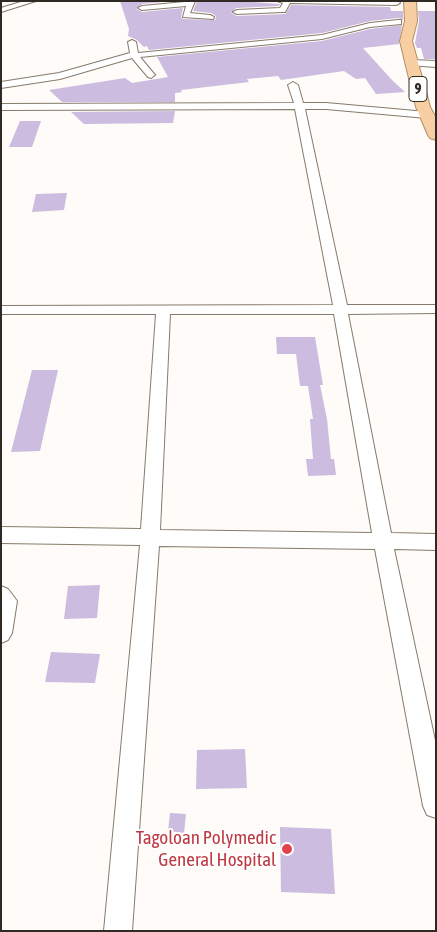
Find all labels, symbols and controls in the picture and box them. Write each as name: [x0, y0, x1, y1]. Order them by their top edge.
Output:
road number: 9: [409, 76, 427, 102]
place label: Tagoloan Polymedic General Hospital: [136, 827, 276, 871]
marker: Tagoloan Polymedic General Hospital: [280, 842, 294, 856]

